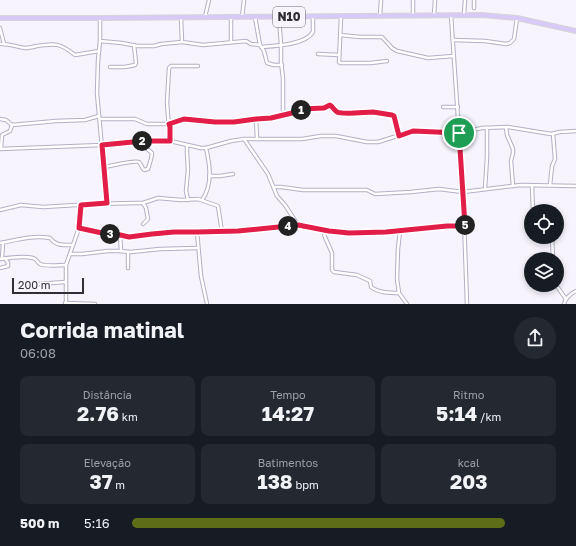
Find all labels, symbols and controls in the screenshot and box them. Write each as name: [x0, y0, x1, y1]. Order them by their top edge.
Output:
road number: N10: [273, 7, 305, 27]
pin: 1: [291, 100, 311, 120]
text: 1: [298, 103, 304, 116]
pin: [442, 116, 476, 150]
icon: arrive: [448, 122, 470, 144]
pin: 2: [132, 131, 152, 151]
text: 2: [139, 134, 145, 147]
map controls: [524, 204, 564, 292]
button: locate: [524, 204, 564, 244]
pin: 5: [455, 215, 475, 235]
pin: 4: [278, 216, 298, 236]
text: 5: [462, 218, 468, 231]
text: 4: [285, 219, 291, 232]
pin: 3: [100, 224, 120, 244]
text: 3: [107, 227, 113, 240]
button: layers: [524, 252, 564, 292]
scale bar: [12, 276, 84, 295]
text: 200 m: [18, 278, 51, 291]
text: Corrida matinal: [20, 316, 184, 343]
button: share: [514, 317, 556, 359]
text: 06:08: [20, 345, 56, 361]
text: Distância: [83, 388, 132, 401]
text: Tempo: [270, 388, 306, 401]
text: Ritmo: [453, 388, 484, 401]
text: 2.76: [77, 401, 119, 425]
text: 14:27: [262, 401, 314, 425]
text: 5:14: [436, 401, 477, 425]
text: km: [119, 410, 138, 423]
text: /km: [477, 410, 501, 423]
text: Elevação: [84, 456, 131, 469]
text: Batimentos: [258, 456, 318, 469]
text: kcal: [458, 456, 480, 469]
text: 37: [90, 469, 113, 493]
text: 138: [257, 469, 293, 493]
text: 203: [450, 469, 487, 493]
text: m: [113, 478, 125, 491]
text: bpm: [293, 478, 319, 491]
text: 500 m: [20, 515, 59, 531]
text: 5:16: [84, 515, 110, 531]

